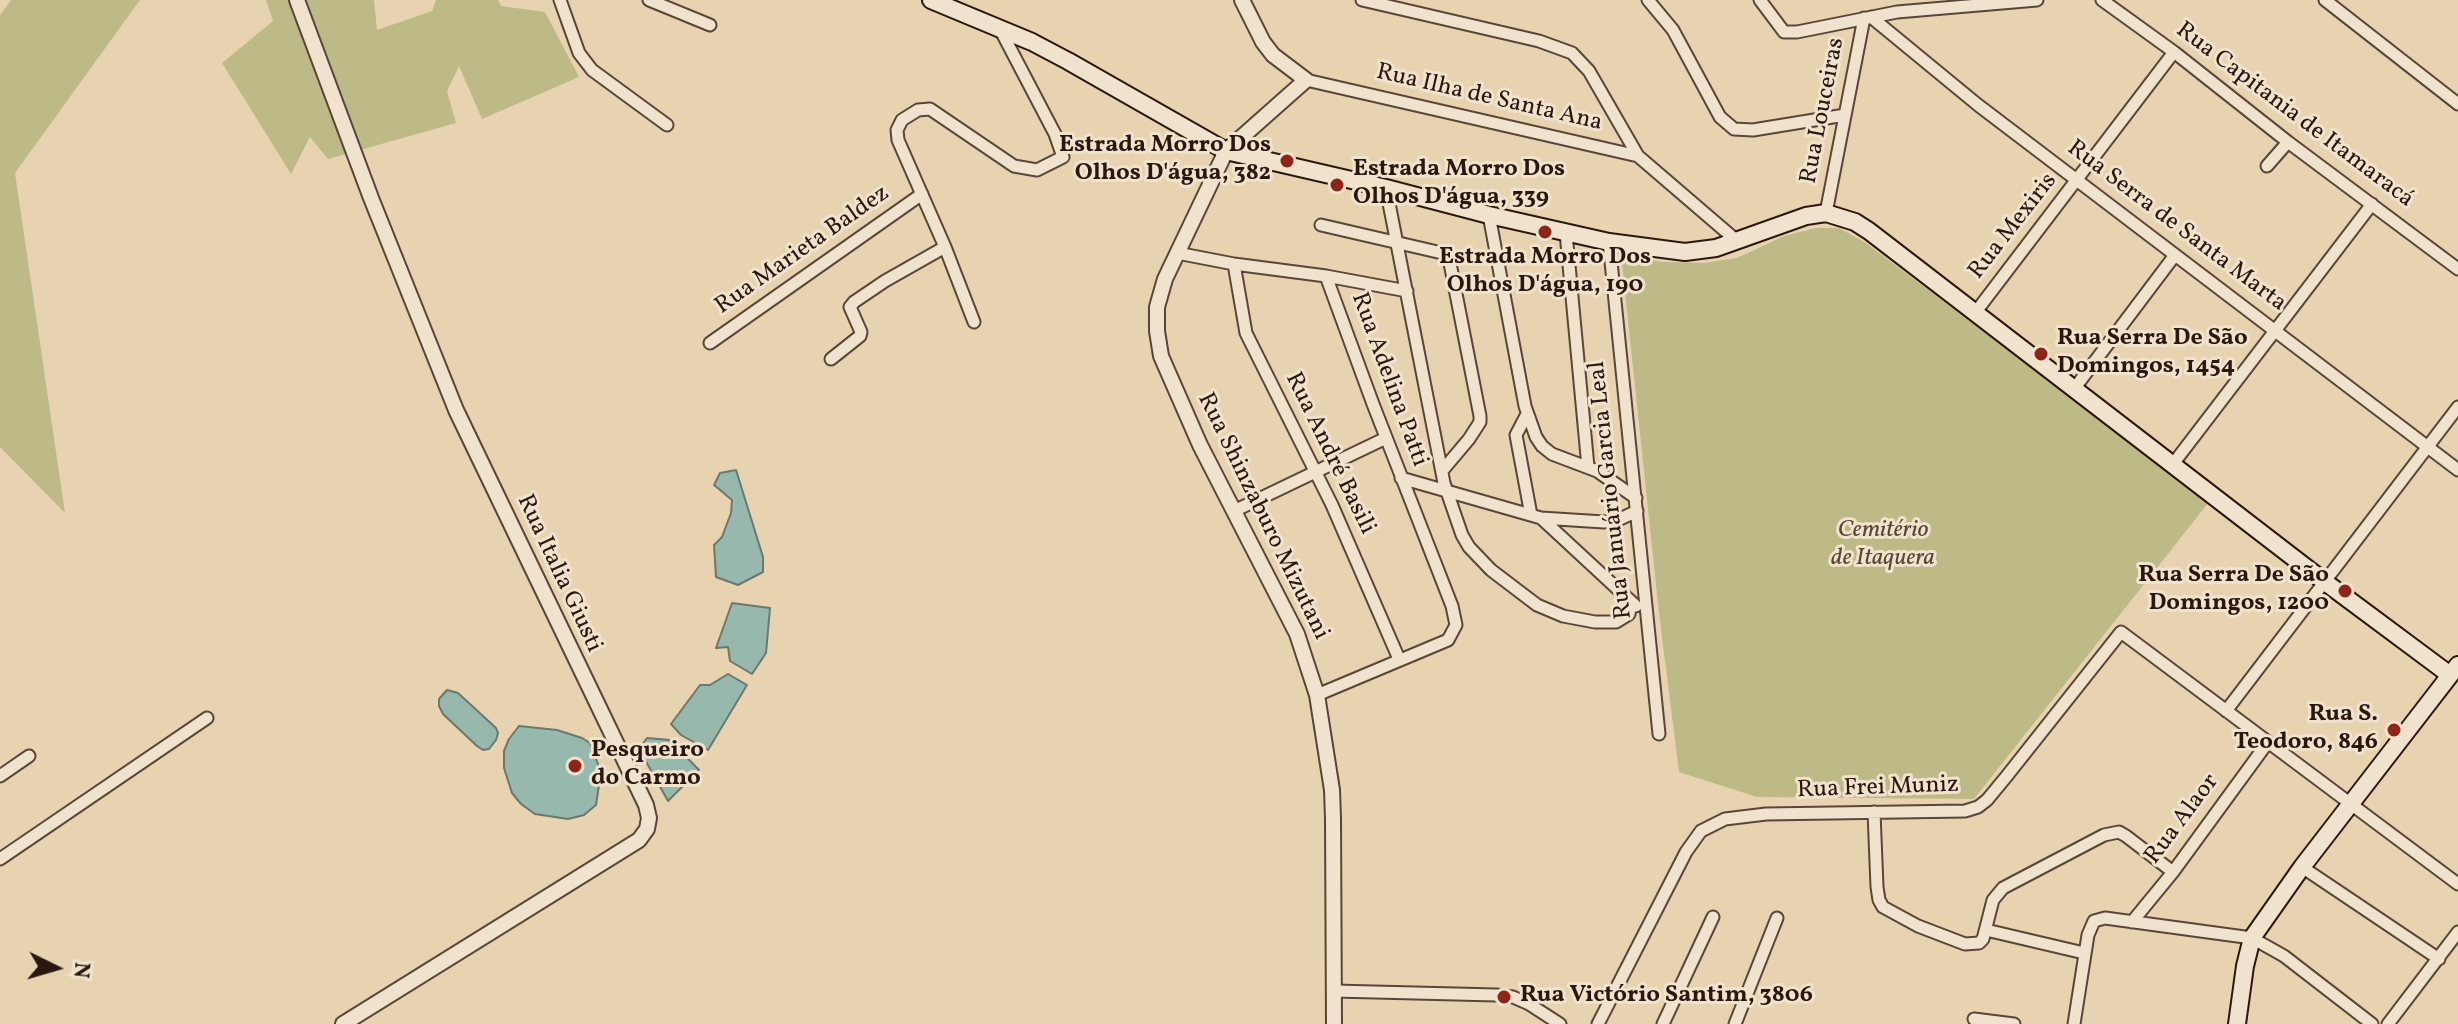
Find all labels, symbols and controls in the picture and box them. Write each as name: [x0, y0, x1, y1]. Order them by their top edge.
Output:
street label: Rua Capitania de Itamaracá: [2169, 17, 2419, 215]
street label: Rua Louceiras: [1796, 36, 1852, 186]
street label: Rua Ilha de Santa Ana: [1373, 59, 1605, 139]
place label: Estrada Morro Dos Olhos D'água, 382: [1059, 133, 1271, 189]
street label: Rua Serra de Santa Marta: [2061, 135, 2291, 319]
marker: Estrada Morro Dos Olhos D'água, 382: [1278, 152, 1296, 170]
place label: Estrada Morro Dos Olhos D'água, 339: [1353, 157, 1565, 213]
street label: Rua Mexiris: [1963, 168, 2065, 286]
marker: Estrada Morro Dos Olhos D'água, 339: [1328, 176, 1346, 194]
street label: Rua Marieta Baldez: [710, 180, 896, 322]
marker: Estrada Morro Dos Olhos D'água, 190: [1536, 223, 1554, 241]
place label: Estrada Morro Dos Olhos D'água, 190: [1439, 245, 1651, 301]
street label: Rua Adelina Patti: [1343, 289, 1433, 471]
place label: Rua Serra De São Domingos, 1454: [2057, 326, 2248, 382]
marker: Rua Serra De São Domingos, 1454: [2032, 345, 2050, 363]
street label: Rua Januário Garcia Leal: [1584, 359, 1640, 621]
street label: Rua André Basili: [1277, 368, 1381, 540]
street label: Rua Shinzaburo Mizutani: [1190, 389, 1334, 645]
street label: Rua Italia Giusti: [509, 490, 607, 658]
park label: Cemitério de Itaquera: [1831, 518, 1935, 574]
place label: Rua Serra De São Domingos, 1200: [2138, 563, 2329, 619]
marker: Rua Serra De São Domingos, 1200: [2336, 582, 2354, 600]
place label: Rua S. Teodoro, 846: [2233, 702, 2378, 758]
marker: Rua S. Teodoro, 846: [2385, 721, 2403, 739]
place label: Pesqueiro do Carmo: [591, 738, 704, 794]
marker: Pesqueiro do Carmo: [566, 757, 584, 775]
street label: Rua Alaor: [2140, 769, 2226, 871]
street label: Rua Frei Muniz: [1797, 772, 1959, 806]
north arrow: [16, 928, 96, 1008]
text: N: [64, 961, 97, 979]
place label: Rua Victório Santim, 3806: [1520, 983, 1813, 1011]
marker: Rua Victório Santim, 3806: [1495, 988, 1513, 1006]

